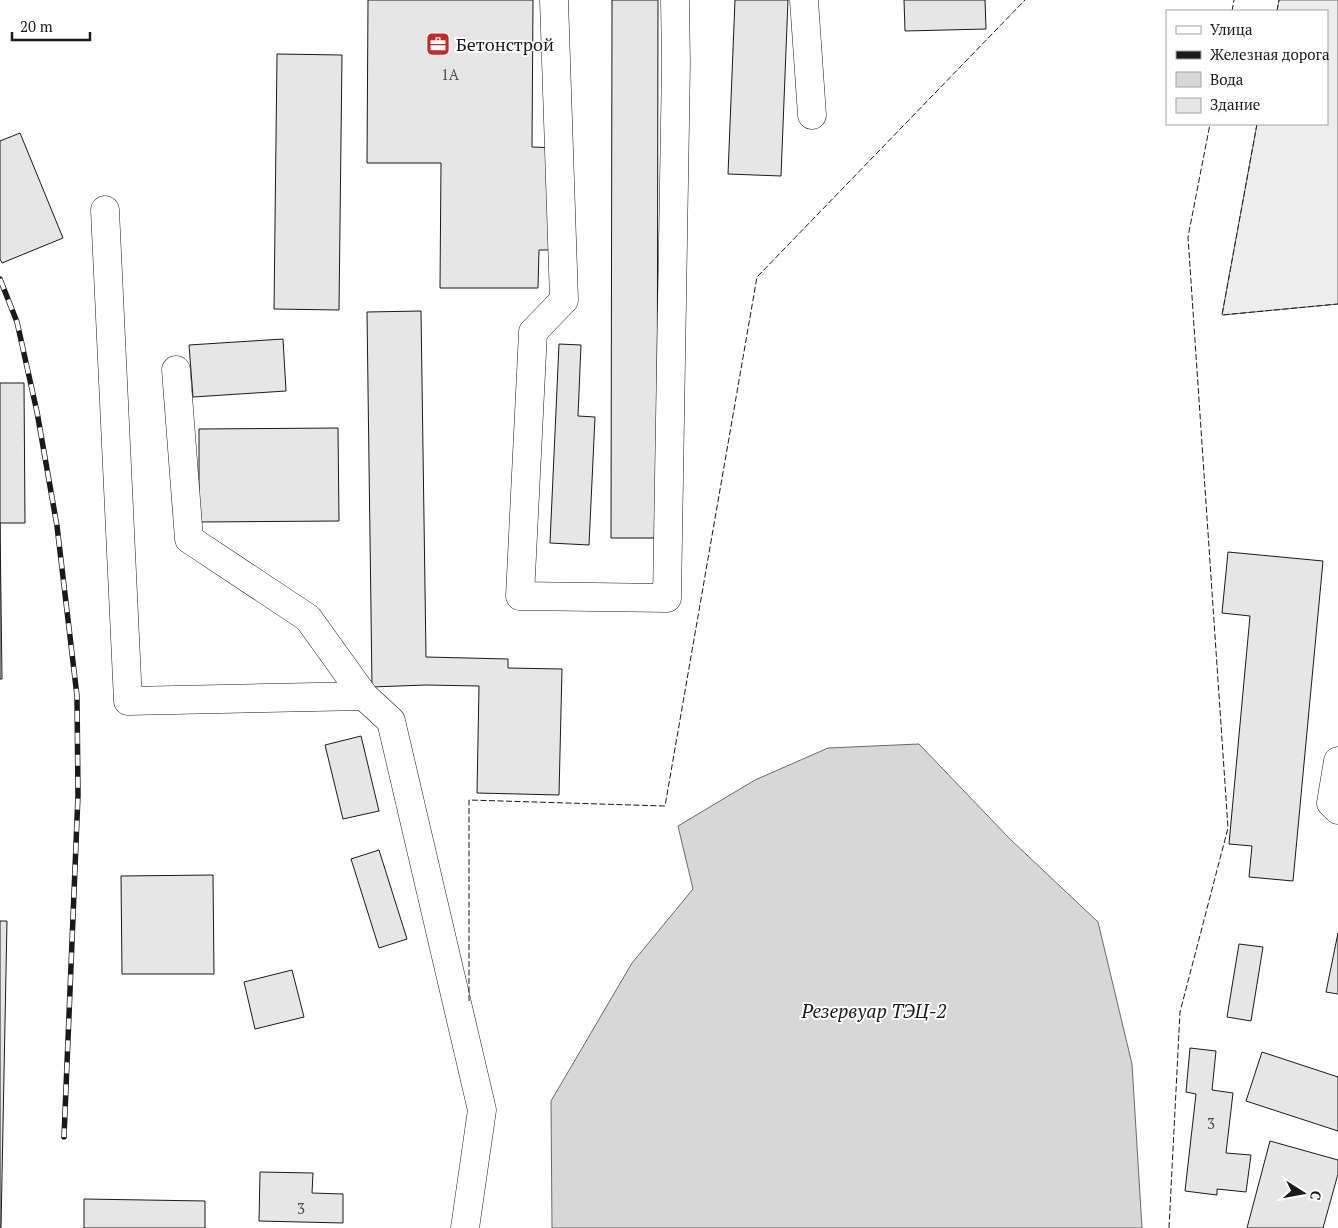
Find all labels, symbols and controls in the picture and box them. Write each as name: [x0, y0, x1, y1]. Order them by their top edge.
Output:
scale bar: [12, 10, 90, 42]
legend: [1166, 10, 1328, 125]
text: 20 m: [20, 16, 53, 36]
text: Улица: [1210, 19, 1253, 39]
office icon: Бетонстрой: [425, 31, 451, 57]
place label: Бетонстрой: [456, 32, 554, 56]
text: Железная дорога: [1210, 44, 1330, 64]
house number: 1А: [441, 64, 460, 84]
text: Вода: [1210, 69, 1244, 89]
text: Здание: [1210, 94, 1260, 114]
water label: Резервуар ТЭЦ-2: [800, 998, 947, 1023]
house number: 3: [1207, 1113, 1215, 1133]
north arrow: [1278, 1168, 1328, 1218]
text: С: [1306, 1189, 1326, 1202]
house number: 3: [297, 1198, 305, 1218]

